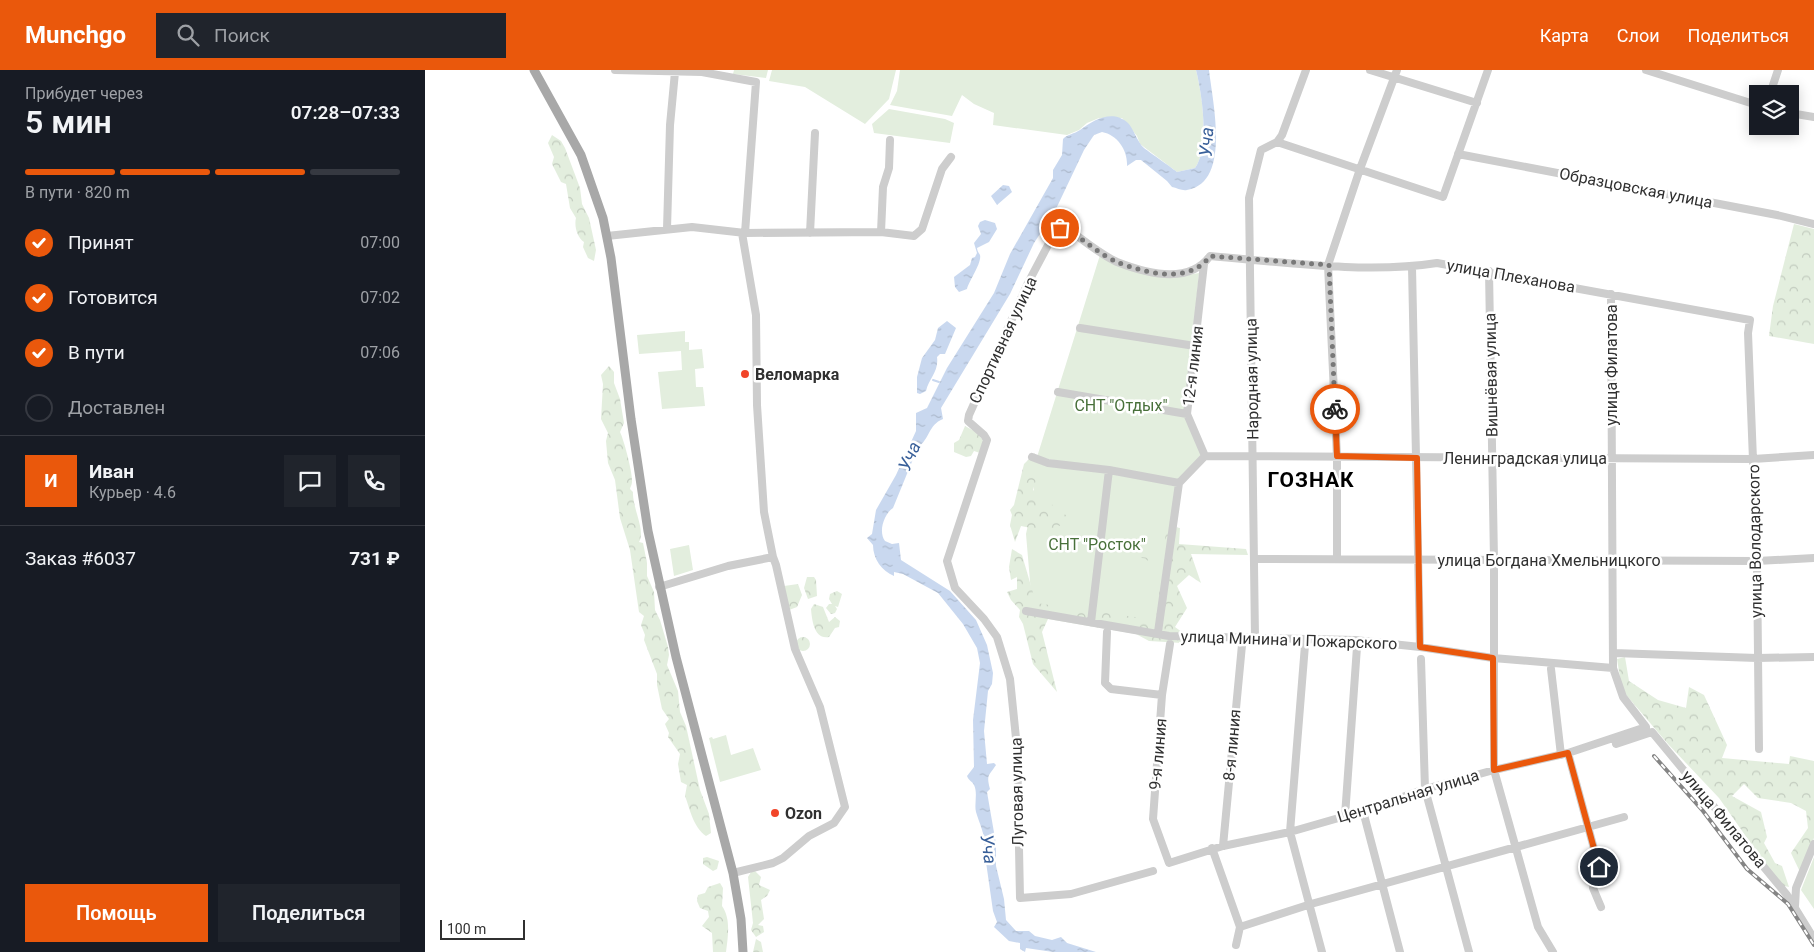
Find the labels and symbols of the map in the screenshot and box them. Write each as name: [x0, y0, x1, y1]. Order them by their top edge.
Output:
water label: Уча: [1194, 126, 1218, 158]
street label: Образцовская улица: [1558, 164, 1714, 212]
pin: [1039, 207, 1081, 249]
street label: улица Плеханова: [1445, 255, 1577, 297]
street label: Спортивная улица: [965, 274, 1041, 406]
street label: улица Филатова: [1602, 304, 1621, 426]
street label: Вишнёвая улица: [1480, 313, 1502, 437]
street label: Народная улица: [1241, 318, 1263, 440]
street label: 12-я линия: [1179, 325, 1207, 407]
place label: Веломарка: [755, 365, 840, 384]
marker: Веломарка: [739, 368, 751, 380]
courier: [1310, 384, 1360, 434]
park label: СНТ "Отдых": [1074, 396, 1168, 415]
water label: Уча: [893, 438, 925, 474]
street label: Ленинградская улица: [1443, 449, 1607, 468]
street label: улица Володарского: [1744, 464, 1766, 618]
district label: ГОЗНАК: [1267, 468, 1355, 492]
park label: СНТ "Росток": [1048, 535, 1146, 554]
street label: улица Богдана Хмельницкого: [1437, 551, 1661, 570]
street label: улица Минина и Пожарского: [1180, 627, 1398, 653]
street label: 8-я линия: [1219, 708, 1245, 782]
street label: 9-я линия: [1145, 717, 1171, 791]
street label: Луговая улица: [1007, 737, 1027, 847]
street label: Центральная улица: [1335, 765, 1481, 827]
street label: улица Филатова: [1678, 766, 1770, 872]
place label: Ozon: [785, 804, 822, 823]
marker: Ozon: [769, 807, 781, 819]
water label: Уча: [977, 833, 1001, 865]
pin: [1578, 846, 1620, 888]
scale bar: [440, 917, 525, 940]

